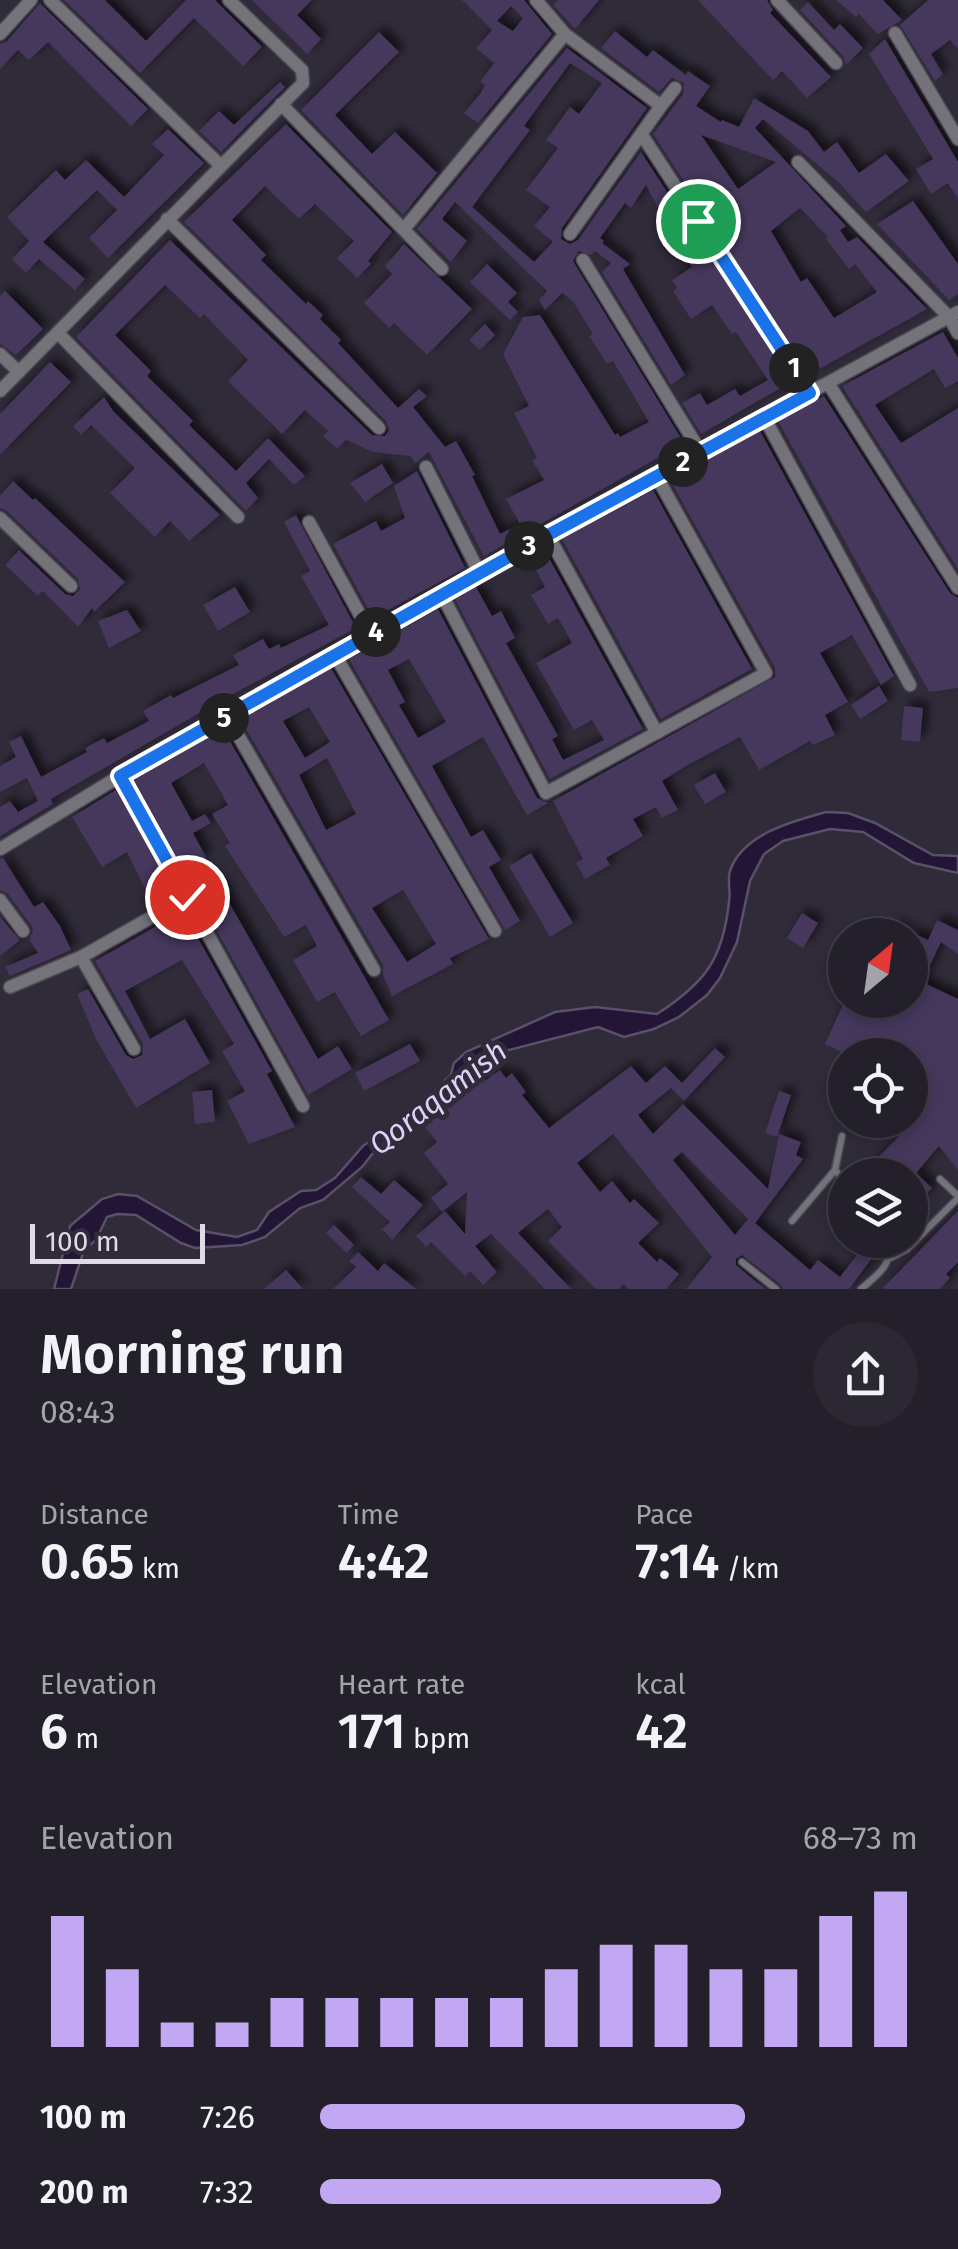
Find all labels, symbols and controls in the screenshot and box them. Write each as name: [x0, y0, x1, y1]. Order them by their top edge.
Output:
pin: [656, 179, 741, 264]
icon: arrive: [671, 194, 726, 249]
pin: 1: [769, 343, 819, 393]
text: 1: [788, 351, 801, 384]
pin: 2: [658, 437, 708, 487]
text: 2: [676, 445, 690, 478]
pin: 3: [504, 521, 554, 571]
text: 3: [522, 529, 536, 562]
pin: 4: [351, 607, 401, 657]
text: 4: [368, 615, 384, 648]
pin: 5: [199, 693, 249, 743]
text: 5: [216, 701, 232, 734]
pin: [145, 855, 230, 940]
icon: check: [160, 870, 215, 925]
north arrow: [828, 918, 928, 1018]
map controls: [828, 918, 928, 1258]
water label: Qoraqamish: [362, 1033, 514, 1163]
button: locate: [828, 1038, 928, 1138]
button: layers: [828, 1158, 928, 1258]
scale bar: [30, 1219, 205, 1264]
text: 100 m: [45, 1225, 120, 1258]
text: Morning run: [40, 1322, 345, 1388]
button: share: [813, 1322, 918, 1427]
text: 08:43: [40, 1393, 115, 1431]
text: Distance: [40, 1498, 149, 1531]
text: Time: [338, 1498, 399, 1531]
text: Pace: [635, 1498, 693, 1531]
text: 0.65: [40, 1531, 134, 1591]
text: 4:42: [338, 1531, 430, 1591]
text: 7:14: [635, 1531, 719, 1591]
text: km: [134, 1552, 180, 1585]
text: /km: [719, 1552, 780, 1585]
text: Elevation: [40, 1668, 157, 1701]
text: Heart rate: [338, 1668, 465, 1701]
text: kcal: [635, 1668, 686, 1701]
text: 6: [40, 1701, 68, 1761]
text: 171: [338, 1701, 406, 1761]
text: 42: [635, 1701, 688, 1761]
text: m: [68, 1722, 99, 1755]
text: bpm: [406, 1722, 470, 1755]
text: Elevation: [40, 1819, 174, 1857]
text: 68–73 m: [803, 1819, 918, 1857]
text: 100 m: [40, 2098, 127, 2136]
text: 7:26: [200, 2098, 255, 2136]
text: 200 m: [40, 2173, 129, 2211]
text: 7:32: [200, 2173, 254, 2211]

